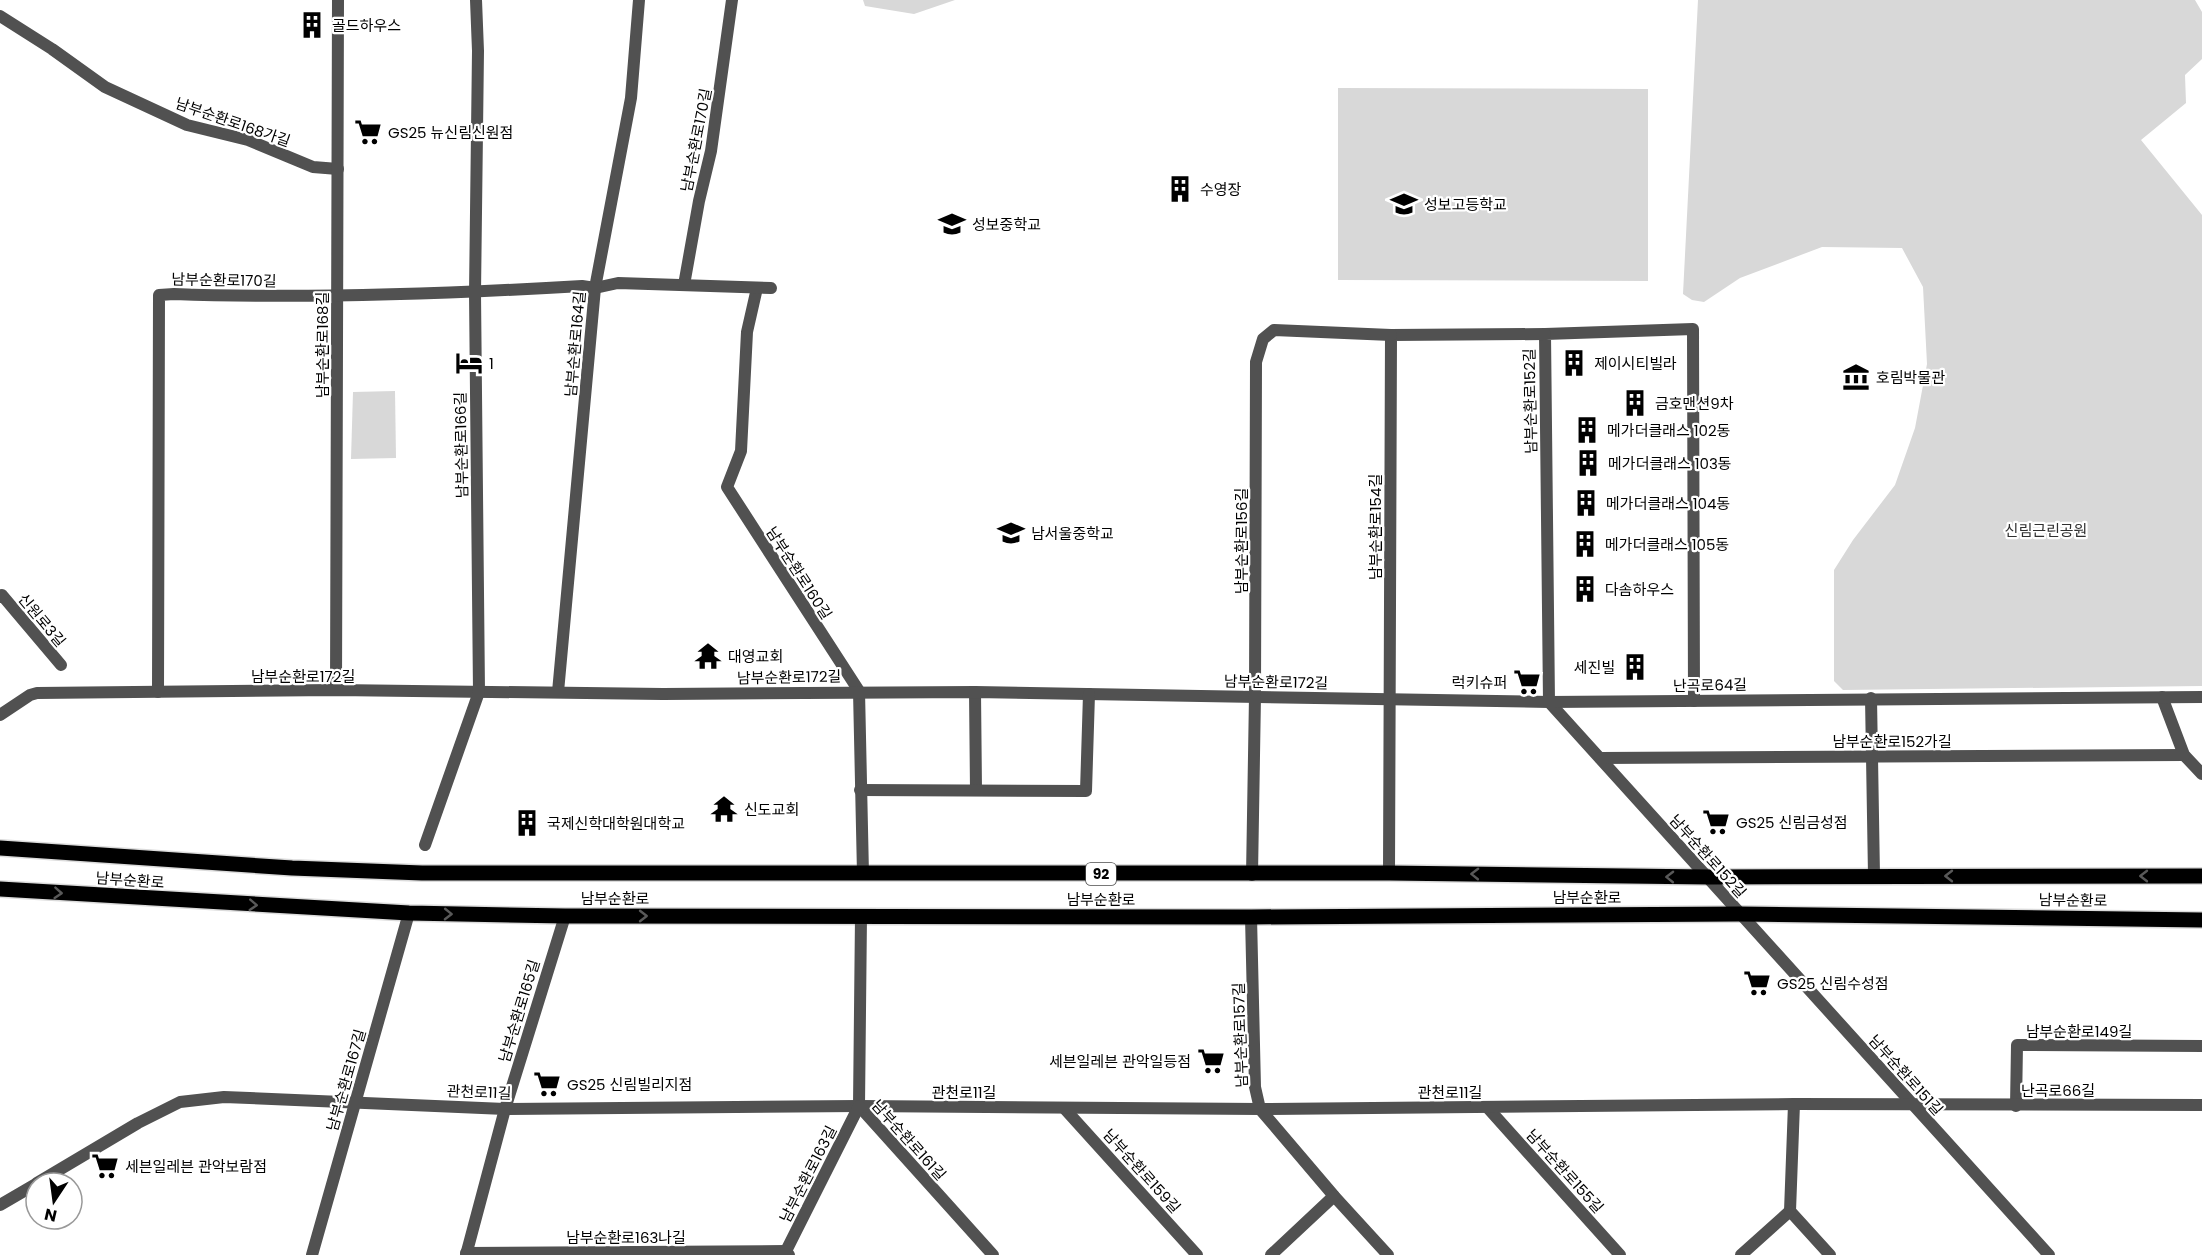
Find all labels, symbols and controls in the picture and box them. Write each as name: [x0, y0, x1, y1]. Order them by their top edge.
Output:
building icon: 골드하우스: [297, 10, 327, 40]
place label: 골드하우스: [332, 15, 401, 36]
street label: 남부순환로170길: [676, 86, 716, 194]
street label: 남부순환로168가길: [173, 92, 293, 152]
supermarket icon: GS25 뉴신림신원점: [353, 117, 383, 147]
place label: GS25 뉴신림신원점: [388, 122, 513, 143]
building icon: 수영장: [1165, 174, 1195, 204]
place label: 수영장: [1200, 179, 1242, 200]
school or university icon: 성보고등학교: [1389, 189, 1419, 219]
place label: 성보고등학교: [1424, 194, 1507, 215]
school or university icon: 성보중학교: [937, 209, 967, 239]
place label: 성보중학교: [972, 214, 1041, 235]
street label: 남부순환로170길: [171, 269, 277, 291]
street label: 남부순환로164길: [560, 290, 590, 398]
street label: 남부순환로168길: [312, 292, 333, 398]
hotel icon: 1: [454, 348, 484, 378]
street label: 남부순환로152길: [1519, 348, 1541, 454]
building icon: 제이시티빌라: [1559, 348, 1589, 378]
place label: 1: [489, 353, 494, 374]
place label: 제이시티빌라: [1594, 353, 1677, 374]
museum icon: 호림박물관: [1841, 362, 1871, 392]
place label: 호림박물관: [1876, 367, 1945, 388]
building icon: 금호맨션9차: [1620, 388, 1650, 418]
street label: 남부순환로166길: [450, 391, 472, 499]
place label: 금호맨션9차: [1655, 393, 1734, 414]
building icon: 메가더클래스 102동: [1572, 415, 1602, 445]
place label: 메가더클래스 102동: [1607, 420, 1730, 441]
building icon: 메가더클래스 103동: [1573, 448, 1603, 478]
place label: 메가더클래스 103동: [1608, 453, 1732, 474]
street label: 남부순환로154길: [1365, 474, 1386, 580]
street label: 남부순환로156길: [1231, 488, 1252, 594]
building icon: 메가더클래스 104동: [1571, 488, 1601, 518]
place label: 메가더클래스 104동: [1606, 493, 1730, 514]
school or university icon: 남서울중학교: [996, 518, 1026, 548]
park label: 신림근린공원: [2005, 520, 2087, 541]
street label: 남부순환로160길: [761, 523, 837, 623]
place label: 남서울중학교: [1031, 523, 1114, 544]
building icon: 메가더클래스 105동: [1570, 529, 1600, 559]
place label: 메가더클래스 105동: [1605, 534, 1729, 555]
building icon: 다솜하우스: [1570, 574, 1600, 604]
place label: 다솜하우스: [1605, 579, 1674, 600]
street label: 신원로3길: [13, 589, 71, 651]
temple icon: 대영교회: [693, 641, 723, 671]
place label: 대영교회: [728, 646, 783, 667]
building icon: 세진빌: [1620, 652, 1650, 682]
place label: 세진빌: [1574, 657, 1615, 678]
street label: 남부순환로172길: [251, 666, 355, 687]
street label: 남부순환로172길: [737, 666, 841, 688]
supermarket icon: 럭키슈퍼: [1512, 667, 1542, 697]
street label: 남부순환로172길: [1224, 671, 1328, 693]
place label: 럭키슈퍼: [1452, 672, 1507, 693]
street label: 난곡로64길: [1673, 674, 1747, 696]
street label: 남부순환로152가길: [1832, 731, 1952, 752]
temple icon: 신도교회: [709, 794, 739, 824]
place label: 신도교회: [744, 799, 799, 820]
supermarket icon: GS25 신림금성점: [1701, 807, 1731, 837]
building icon: 국제신학대학원대학교: [512, 808, 542, 838]
street label: 남부순환로152길: [1665, 810, 1751, 902]
place label: GS25 신림금성점: [1736, 812, 1848, 833]
place label: 국제신학대학원대학교: [547, 813, 685, 834]
road number: 92: [1086, 863, 1116, 885]
street label: 남부순환로: [95, 867, 165, 893]
one-way arrow: [1470, 868, 1479, 880]
one-way arrow: [1944, 870, 1953, 882]
one-way arrow: [2139, 870, 2148, 882]
one-way arrow: [1665, 871, 1674, 883]
one-way arrow: [54, 887, 63, 900]
street label: 남부순환로: [1552, 887, 1622, 908]
street label: 남부순환로: [580, 888, 650, 909]
street label: 남부순환로: [1066, 889, 1136, 910]
street label: 남부순환로: [2038, 889, 2108, 911]
one-way arrow: [249, 899, 258, 912]
one-way arrow: [443, 908, 452, 920]
one-way arrow: [638, 910, 647, 922]
street label: 남부순환로165길: [493, 957, 545, 1065]
supermarket icon: GS25 신림수성점: [1742, 968, 1772, 998]
place label: GS25 신림수성점: [1777, 973, 1889, 994]
street label: 남부순환로157길: [1228, 982, 1252, 1088]
street label: 남부순환로149길: [2026, 1021, 2132, 1042]
street label: 남부순환로167길: [321, 1026, 371, 1134]
street label: 남부순환로151길: [1864, 1030, 1948, 1120]
supermarket icon: 세븐일레븐 관악일등점: [1196, 1046, 1226, 1076]
place label: 세븐일레븐 관악일등점: [1049, 1051, 1191, 1072]
supermarket icon: GS25 신림빌리지점: [532, 1069, 562, 1099]
place label: GS25 신림빌리지점: [567, 1074, 692, 1095]
street label: 관천로11길: [446, 1080, 512, 1104]
street label: 난곡로66길: [2021, 1080, 2095, 1101]
street label: 관천로11길: [932, 1082, 996, 1103]
street label: 관천로11길: [1418, 1082, 1482, 1103]
street label: 남부순환로161길: [867, 1095, 951, 1185]
street label: 남부순환로163길: [775, 1122, 841, 1226]
street label: 남부순환로159길: [1099, 1124, 1185, 1218]
street label: 남부순환로155길: [1522, 1124, 1608, 1218]
supermarket icon: 세븐일레븐 관악보람점: [90, 1151, 120, 1181]
place label: 세븐일레븐 관악보람점: [125, 1156, 267, 1177]
north arrow: [24, 1171, 84, 1231]
text: N: [42, 1203, 59, 1228]
street label: 남부순환로163나길: [566, 1227, 686, 1248]

